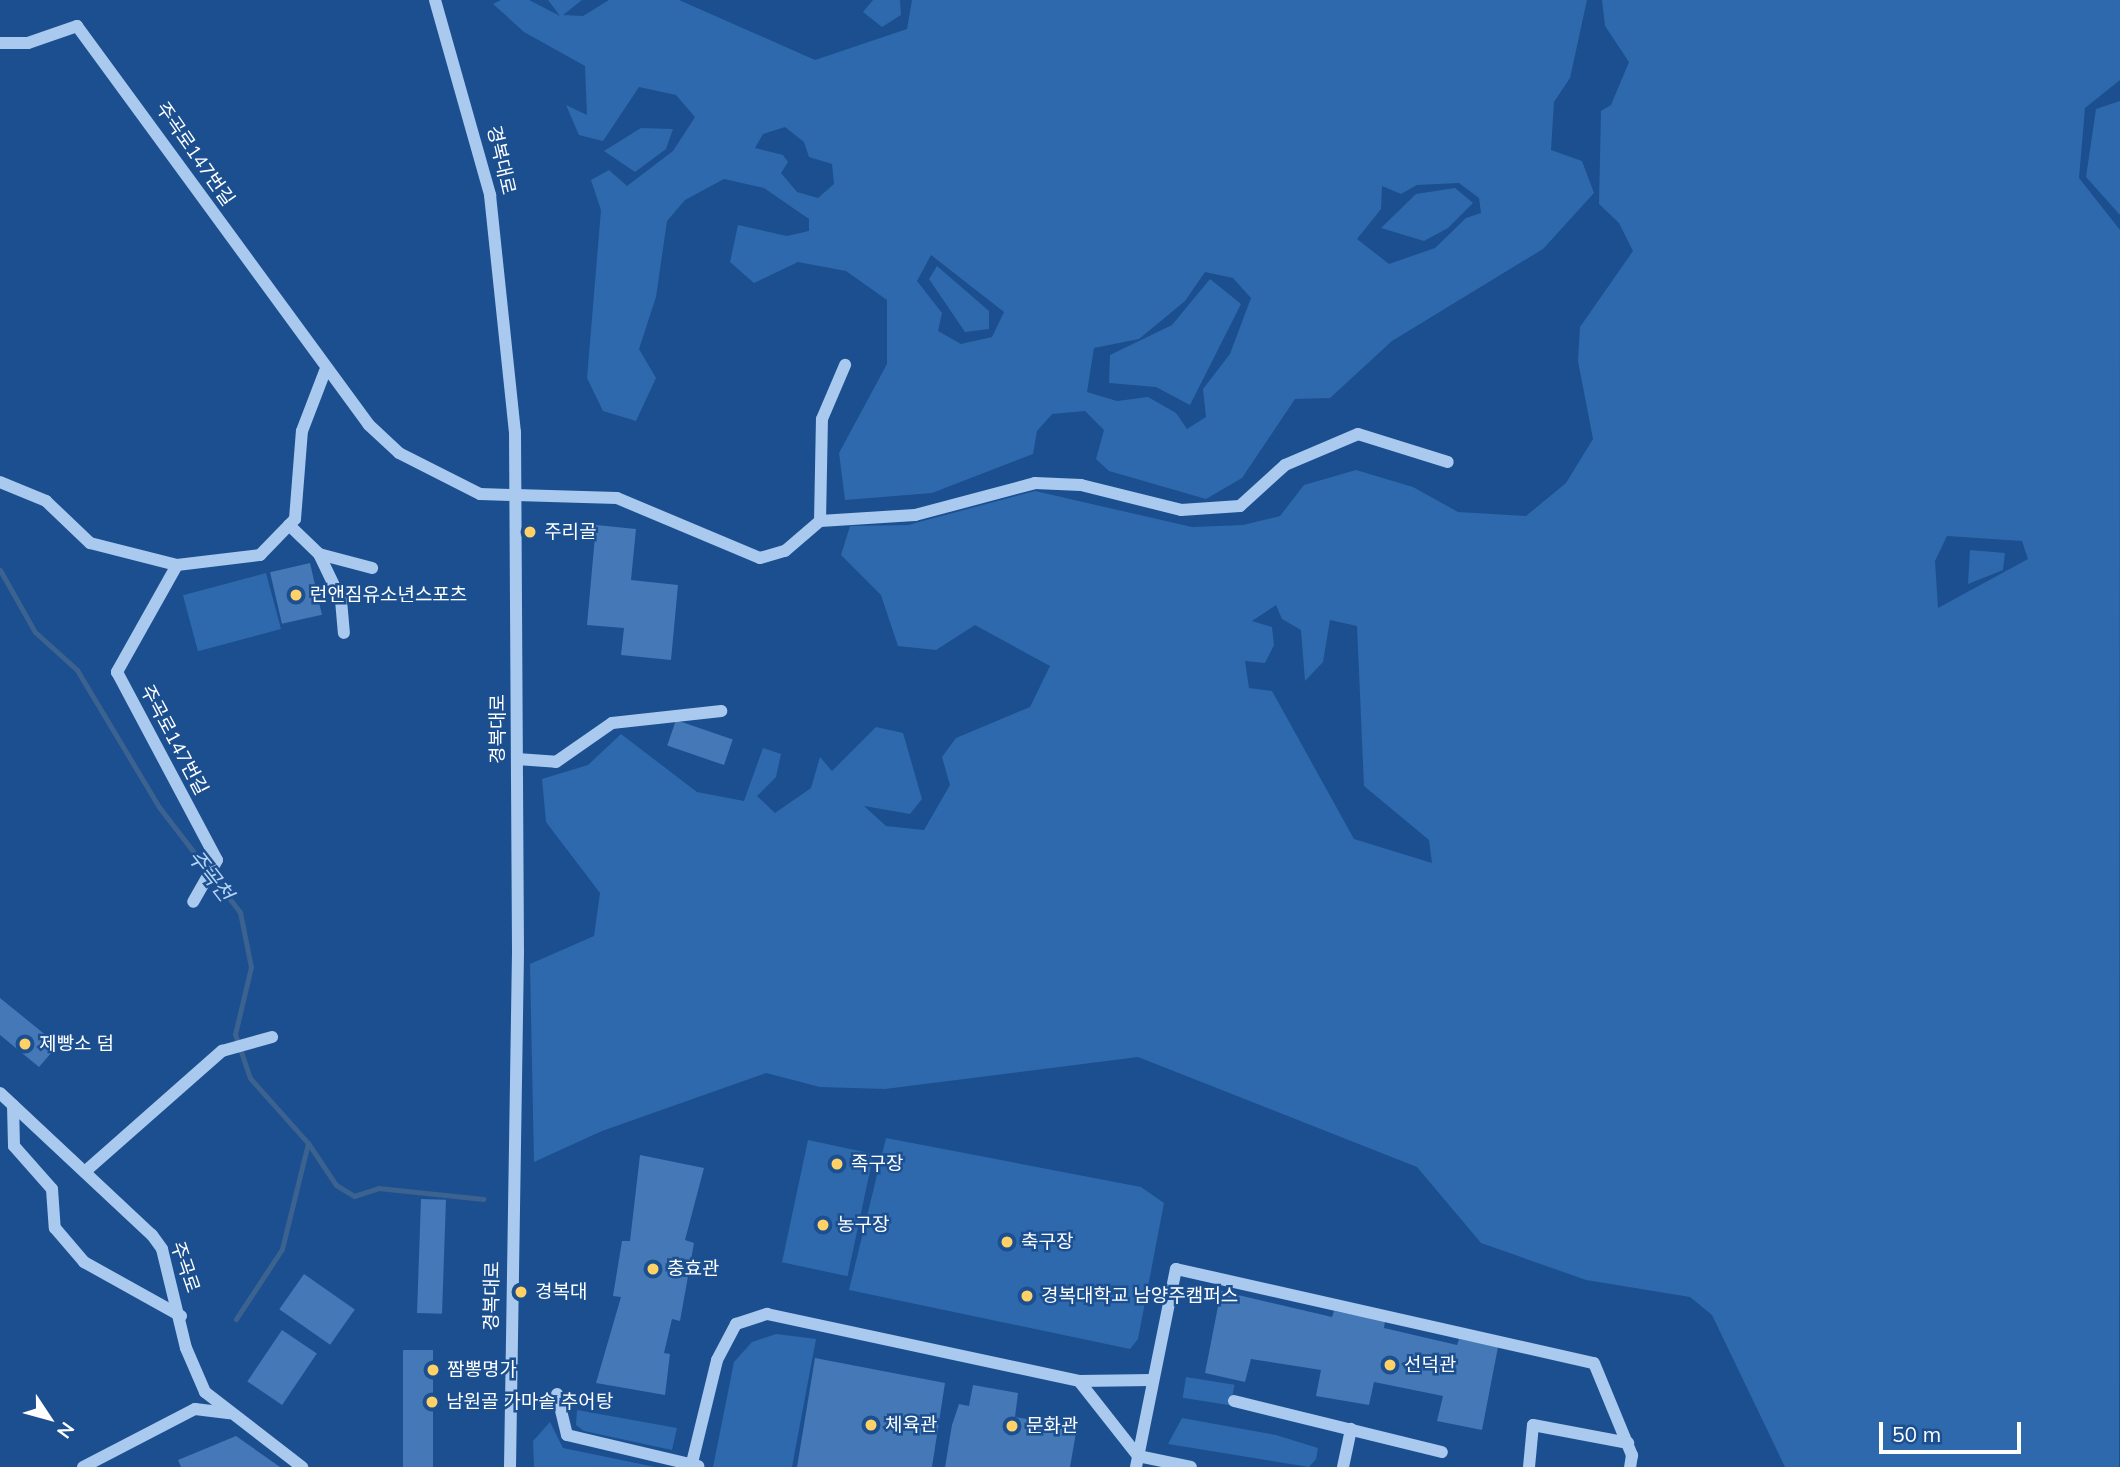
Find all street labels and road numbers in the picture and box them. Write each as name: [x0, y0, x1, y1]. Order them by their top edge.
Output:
street label: 주곡로147번길: [151, 98, 239, 210]
street label: 경복대로: [482, 123, 520, 197]
street label: 주곡로147번길: [135, 681, 213, 799]
street label: 경복대로: [487, 694, 509, 764]
street label: 주곡로: [166, 1238, 204, 1296]
street label: 경복대로: [480, 1261, 504, 1331]

